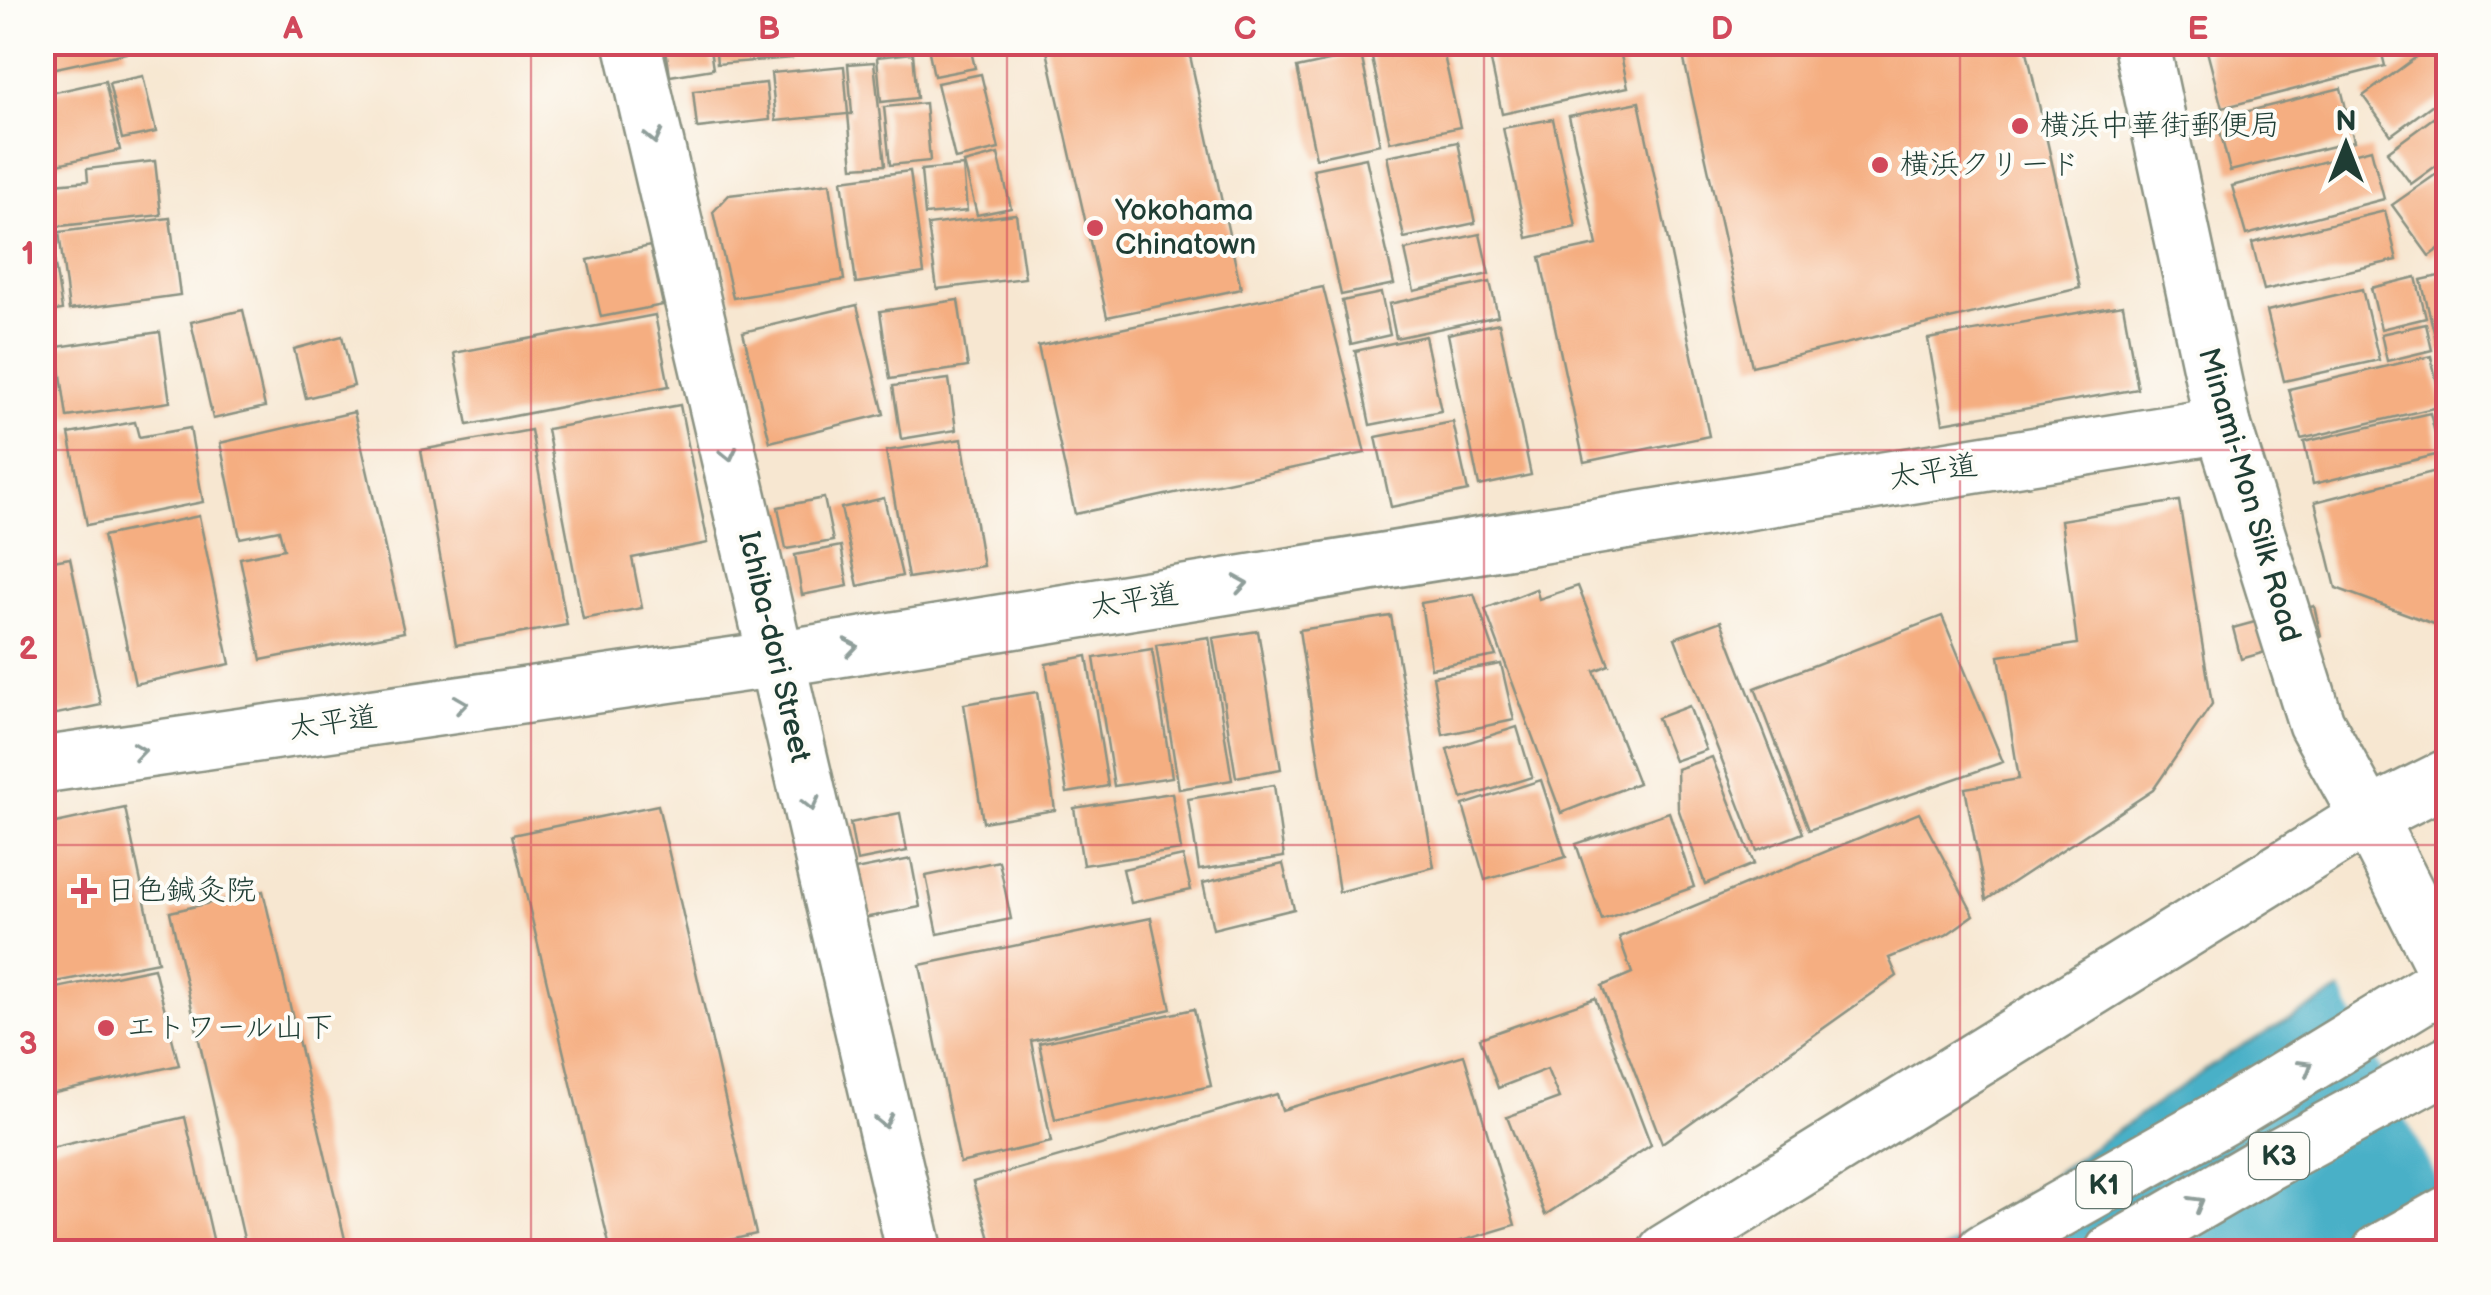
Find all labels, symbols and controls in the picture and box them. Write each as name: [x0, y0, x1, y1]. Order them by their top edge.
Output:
text: A: [282, 10, 303, 49]
text: B: [758, 10, 780, 49]
text: C: [1234, 10, 1256, 49]
text: D: [1711, 10, 1733, 49]
text: E: [2188, 10, 2208, 49]
north arrow: [2296, 95, 2396, 195]
text: N: [2335, 105, 2357, 138]
place label: 横浜中華街郵便局: [2040, 108, 2280, 144]
marker: 横浜中華街郵便局: [2009, 115, 2031, 137]
one-way arrow: [642, 128, 663, 145]
place label: 横浜クリード: [1900, 147, 2080, 183]
marker: 横浜クリード: [1869, 154, 1891, 176]
place label: Yokohama Chinatown: [1114, 193, 1256, 263]
marker: Yokohama Chinatown: [1084, 217, 1106, 239]
text: 1: [21, 235, 35, 274]
street label: Minami-Mon Silk Road: [2190, 344, 2308, 646]
one-way arrow: [717, 445, 738, 462]
street label: 太平道: [1886, 447, 1980, 497]
street label: Ichiba-dori Street: [730, 528, 818, 766]
one-way arrow: [1233, 574, 1250, 595]
street label: 太平道: [1087, 576, 1181, 626]
text: 2: [18, 630, 38, 669]
one-way arrow: [843, 637, 860, 658]
one-way arrow: [452, 695, 469, 716]
street label: 太平道: [286, 699, 380, 747]
one-way arrow: [131, 742, 147, 763]
one-way arrow: [799, 795, 820, 812]
place label: 日色鍼灸院: [106, 873, 256, 909]
marker: 日色鍼灸院: [71, 878, 97, 904]
place label: エトワール山下: [126, 1010, 334, 1046]
marker: エトワール山下: [95, 1017, 117, 1039]
text: 3: [19, 1025, 37, 1064]
one-way arrow: [2295, 1060, 2313, 1079]
one-way arrow: [872, 1112, 893, 1129]
road number: K3: [2249, 1133, 2309, 1179]
road number: K1: [2076, 1162, 2132, 1208]
one-way arrow: [2186, 1196, 2204, 1216]

